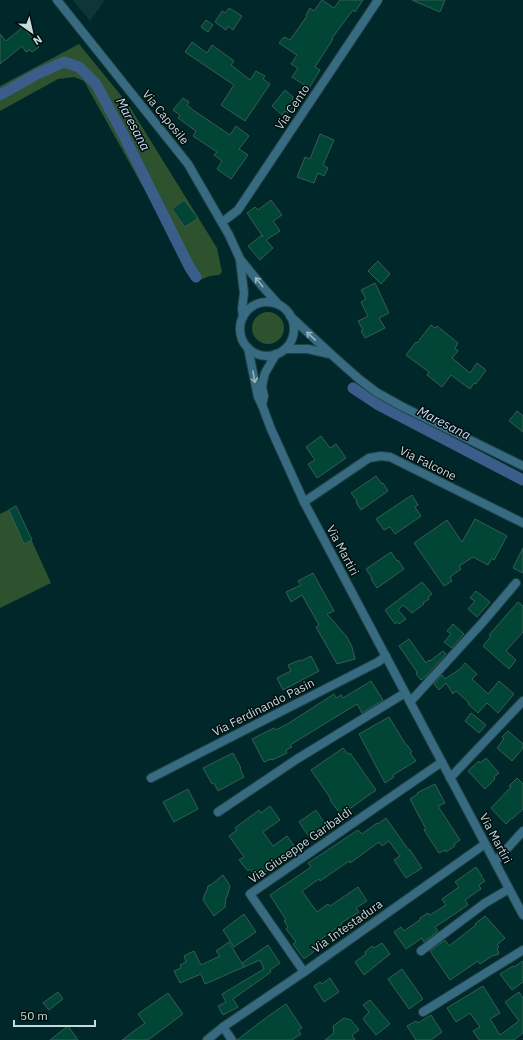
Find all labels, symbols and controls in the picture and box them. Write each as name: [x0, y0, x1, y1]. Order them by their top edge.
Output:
north arrow: [12, 12, 52, 52]
text: N: [30, 32, 45, 48]
street label: Via Cento: [271, 81, 313, 132]
street label: Via Caposile: [139, 87, 193, 148]
water label: Maresana: [112, 95, 154, 153]
one-way arrow: [254, 277, 263, 288]
one-way arrow: [306, 331, 316, 340]
one-way arrow: [250, 370, 258, 383]
water label: Maresana: [414, 402, 474, 444]
street label: Via Falcone: [397, 443, 459, 483]
street label: Via Martiri: [324, 522, 362, 578]
street label: Via Ferdinando Pasin: [209, 675, 317, 739]
street label: Via Giuseppe Garibaldi: [246, 804, 354, 886]
street label: Via Martiri: [477, 810, 515, 866]
street label: Via Intestadura: [309, 896, 386, 956]
scale bar: [14, 1002, 95, 1028]
text: 50 m: [20, 1008, 48, 1023]

